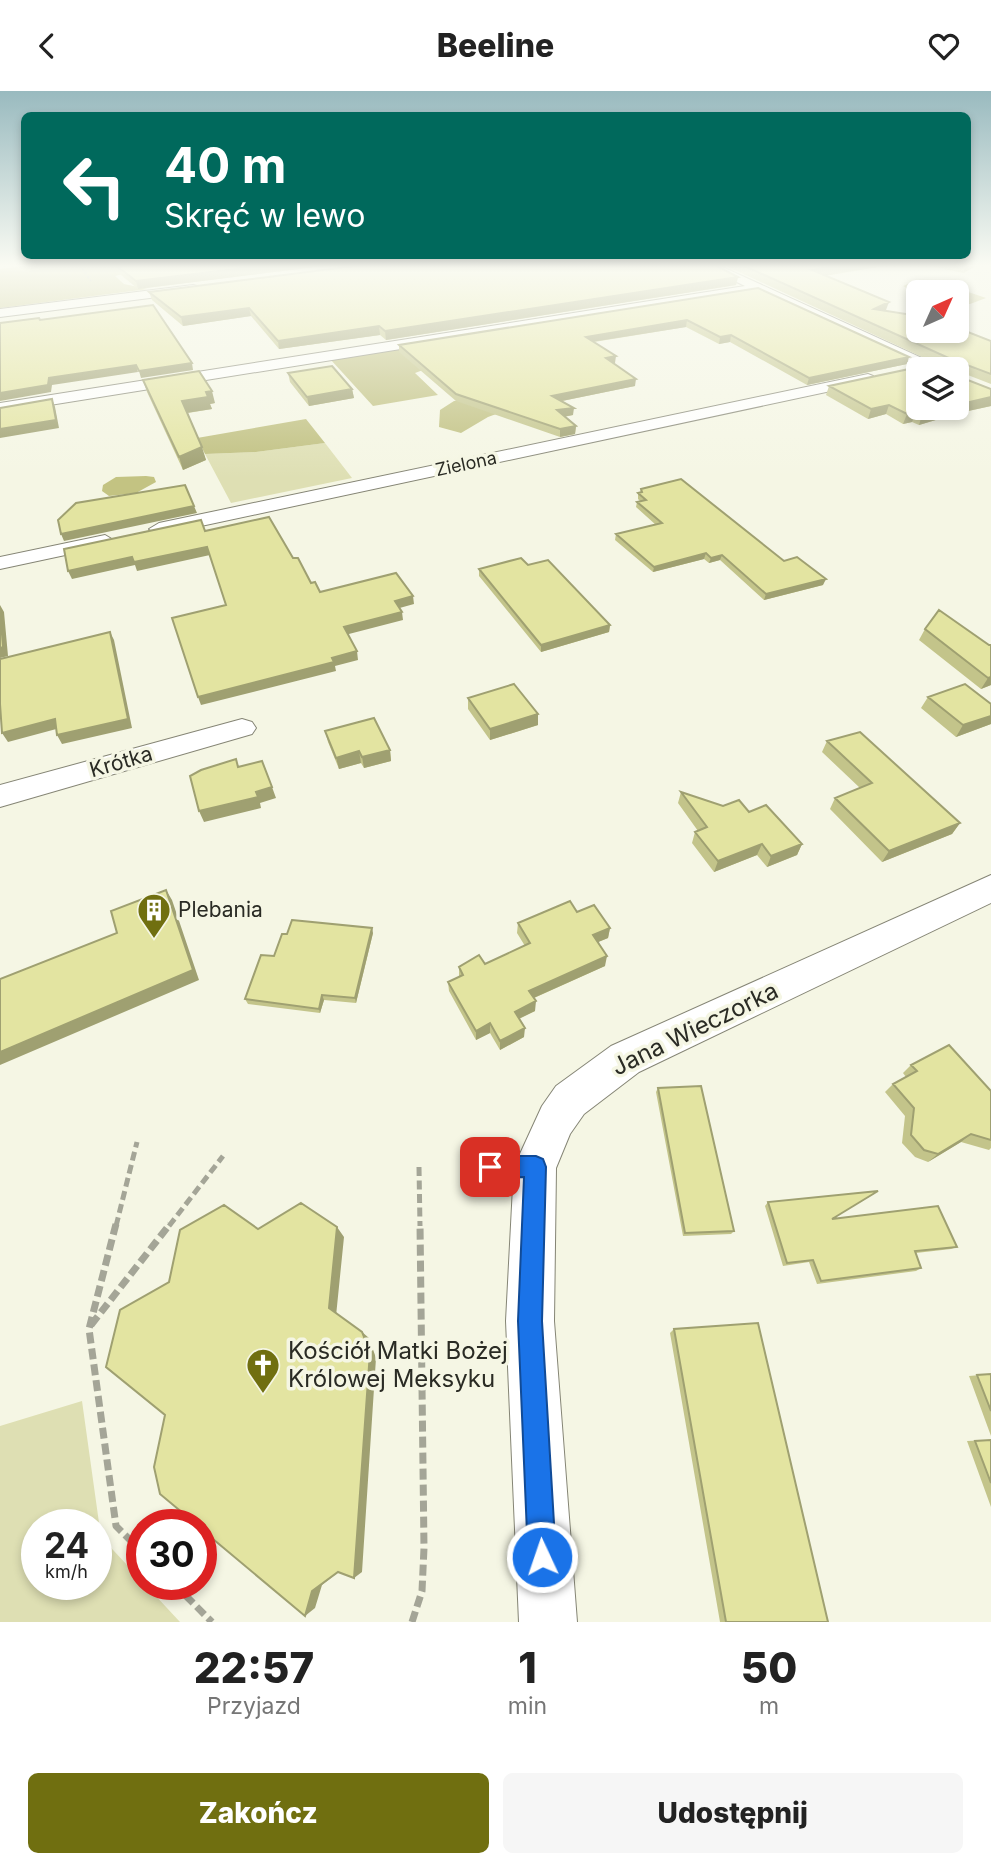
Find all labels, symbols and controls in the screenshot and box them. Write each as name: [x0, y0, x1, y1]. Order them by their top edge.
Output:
text: Beeline: [437, 26, 554, 65]
icon: back: [28, 27, 66, 65]
icon: heart: [925, 27, 963, 65]
text: 40 m: [164, 136, 287, 195]
icon: left: [49, 140, 140, 231]
text: Skręć w lewo: [164, 196, 365, 235]
north arrow: [906, 280, 970, 343]
map controls: [906, 280, 969, 420]
button: layers: [906, 357, 969, 420]
street label: Zielona: [433, 447, 498, 480]
street label: Krótka: [86, 741, 155, 782]
building icon: Plebania: [135, 891, 173, 940]
place label: Plebania: [178, 897, 263, 922]
street label: Jana Wieczorka: [607, 976, 783, 1081]
pin: [460, 1137, 520, 1197]
icon: arrive: [471, 1148, 509, 1186]
place label: Kościół Matki Bożej Królowej Meksyku: [288, 1336, 508, 1393]
church icon: Kościół Matki Bożej Królowej Meksyku: [244, 1346, 282, 1395]
speed limit sign: 30: [126, 1509, 217, 1600]
position arrow: [505, 1520, 579, 1594]
text: 24: [44, 1524, 89, 1566]
text: km/h: [45, 1561, 88, 1582]
text: 22:57: [194, 1642, 314, 1693]
text: 1: [518, 1642, 537, 1693]
text: 50: [741, 1642, 797, 1693]
text: Przyjazd: [207, 1692, 301, 1720]
text: min: [508, 1692, 547, 1720]
text: m: [759, 1692, 779, 1720]
button: Zakończ: [28, 1773, 489, 1853]
button: Udostępnij: [503, 1773, 963, 1853]

